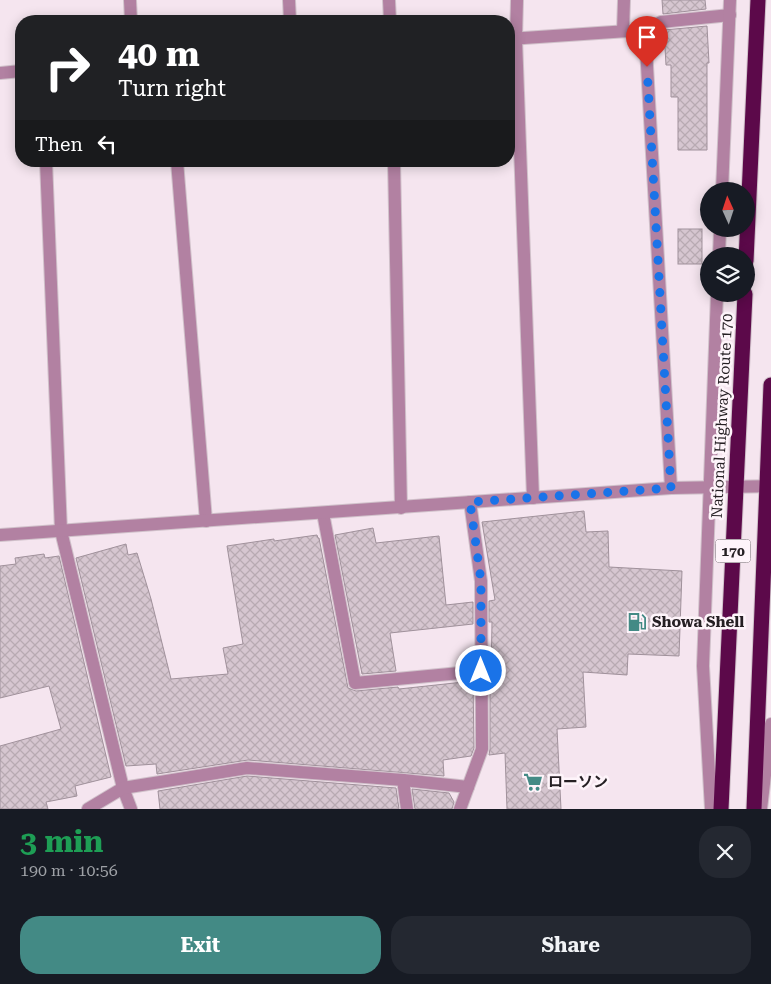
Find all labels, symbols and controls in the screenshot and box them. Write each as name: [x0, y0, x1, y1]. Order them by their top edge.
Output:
pin: [626, 16, 668, 67]
icon: arrive: [633, 23, 661, 51]
text: 40 m: [118, 34, 200, 75]
icon: right: [35, 35, 100, 100]
text: Turn right: [118, 76, 226, 101]
icon: left: [93, 130, 121, 158]
text: Then: [35, 133, 83, 156]
north arrow: [700, 182, 755, 238]
map controls: [700, 182, 755, 302]
button: layers: [700, 247, 755, 302]
street label: National Highway Route 170: [708, 313, 736, 519]
road number: 170: [716, 540, 750, 562]
fuel station icon: Showa Shell: [626, 611, 648, 633]
place label: Showa Shell: [652, 613, 744, 631]
position arrow: [454, 644, 506, 696]
supermarket icon: ローソン: [522, 771, 544, 793]
place label: ローソン: [548, 773, 608, 791]
text: 3 min: [20, 824, 103, 859]
button: close: [699, 826, 751, 878]
text: 190 m · 10:56: [20, 861, 118, 880]
button: Exit: [20, 916, 381, 974]
button: Share: [391, 916, 751, 974]

